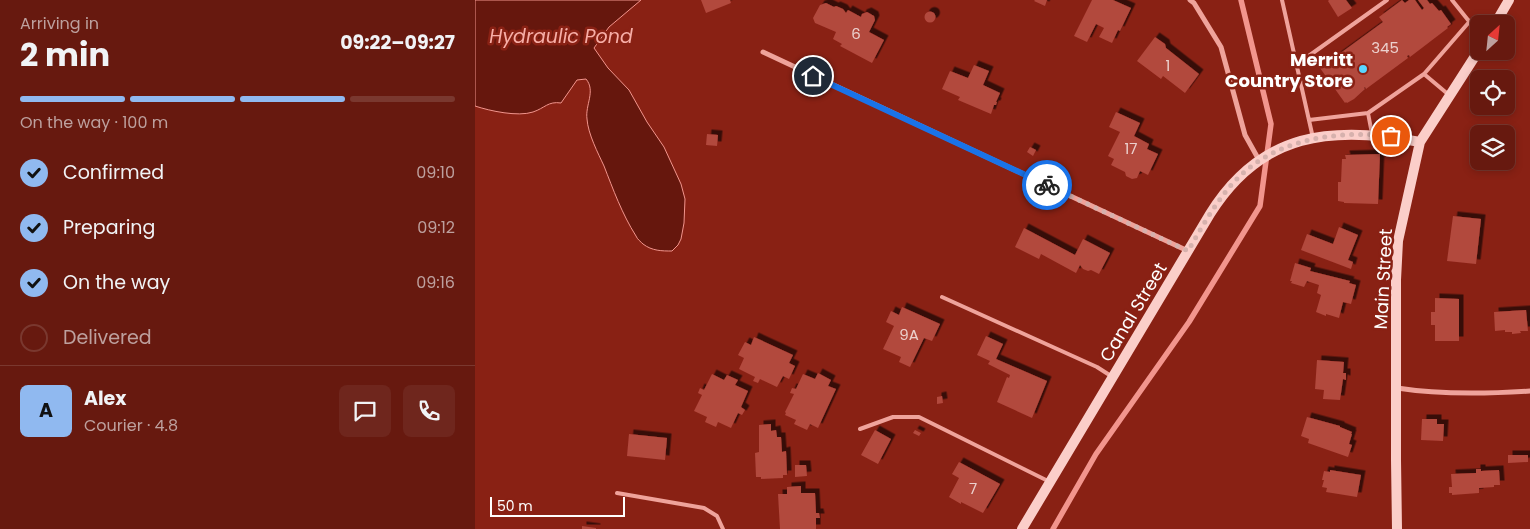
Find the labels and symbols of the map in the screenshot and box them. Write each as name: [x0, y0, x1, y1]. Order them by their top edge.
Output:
north arrow: [1470, 15, 1515, 60]
water label: Hydraulic Pond: [489, 23, 633, 50]
house number: 6: [851, 23, 861, 44]
house number: 345: [1371, 37, 1399, 58]
place label: Merritt Country Store: [1225, 47, 1353, 93]
pin: [792, 55, 834, 97]
house number: 1: [1166, 55, 1170, 76]
marker: Merritt Country Store: [1357, 63, 1369, 75]
pin: [1370, 115, 1412, 157]
house number: 17: [1125, 138, 1138, 159]
courier: [1022, 160, 1072, 210]
street label: Main Street: [1368, 228, 1398, 330]
street label: Canal Street: [1094, 258, 1172, 366]
house number: 9A: [899, 324, 919, 345]
house number: 7: [969, 478, 977, 499]
scale bar: [490, 494, 625, 517]

